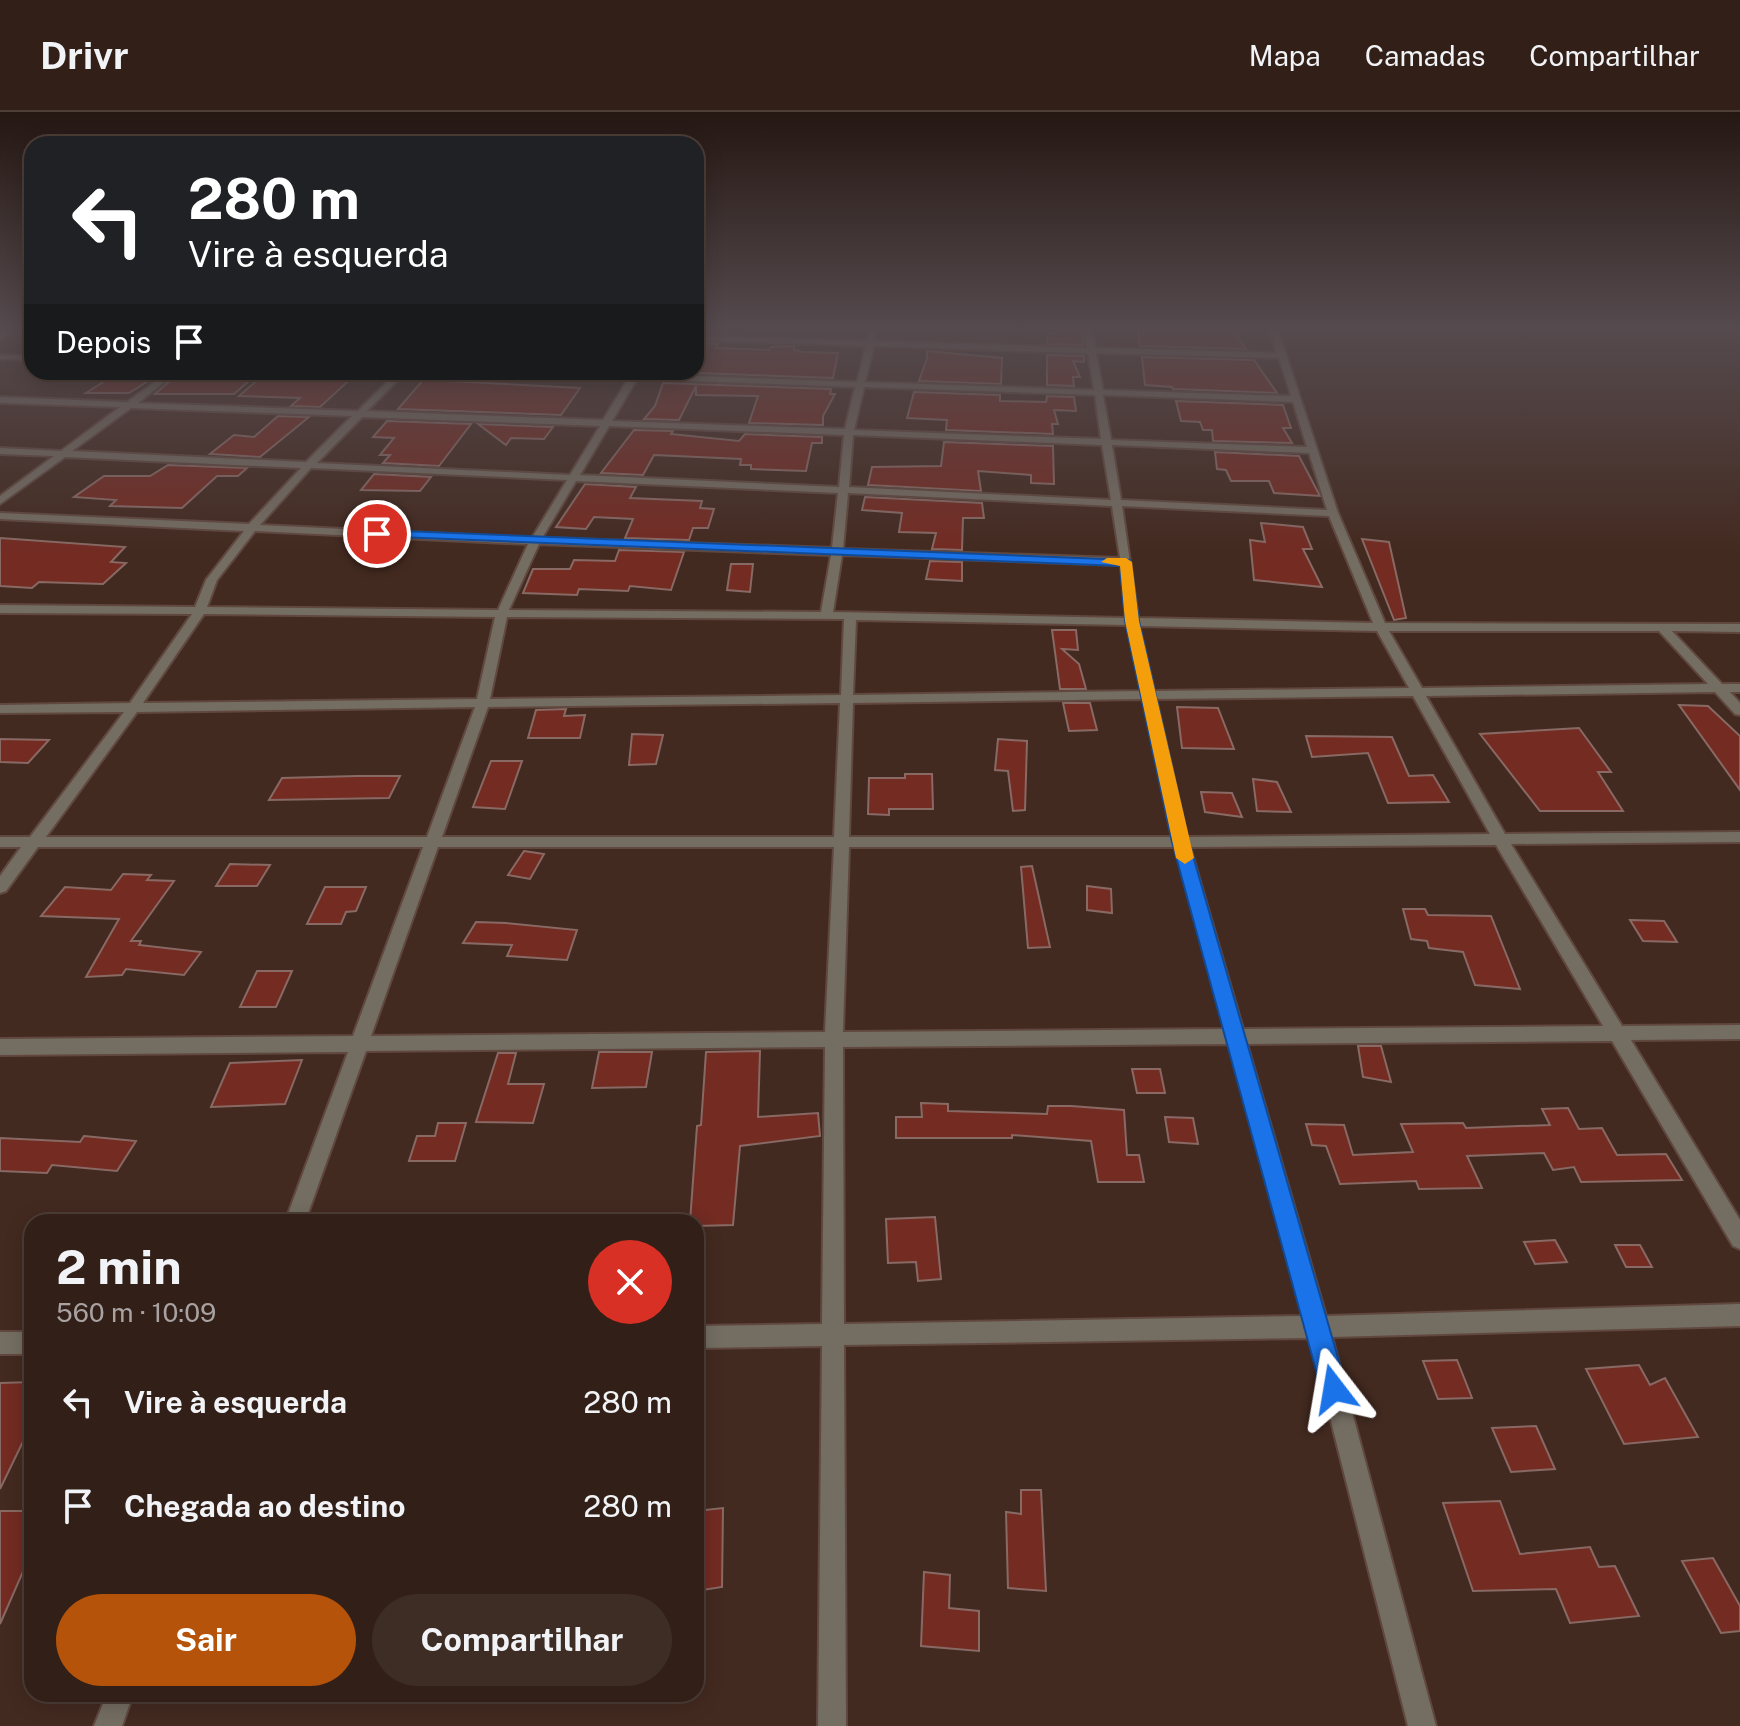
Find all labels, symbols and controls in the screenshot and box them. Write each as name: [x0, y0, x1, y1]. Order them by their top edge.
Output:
text: Drivr: [40, 33, 129, 78]
text: Mapa: [1249, 39, 1321, 72]
text: Camadas: [1365, 39, 1485, 72]
text: Compartilhar: [1529, 39, 1700, 72]
text: 280 m: [188, 166, 360, 232]
icon: left: [56, 168, 160, 272]
text: Vire à esquerda: [188, 233, 449, 275]
icon: arrive: [167, 320, 211, 364]
text: Depois: [56, 324, 151, 360]
pin: [343, 500, 411, 568]
icon: arrive: [355, 512, 399, 556]
text: 2 min: [56, 1238, 182, 1295]
button: close: [588, 1240, 672, 1324]
text: 560 m · 10:09: [56, 1297, 216, 1328]
position arrow: [1292, 1347, 1376, 1431]
icon: left: [56, 1380, 100, 1424]
text: Vire à esquerda: [124, 1384, 347, 1420]
text: 280 m: [583, 1384, 672, 1420]
icon: arrive: [56, 1484, 100, 1528]
text: Chegada ao destino: [124, 1488, 405, 1524]
text: 280 m: [583, 1488, 672, 1524]
button: Sair: [56, 1594, 356, 1686]
button: Compartilhar: [372, 1594, 672, 1686]

